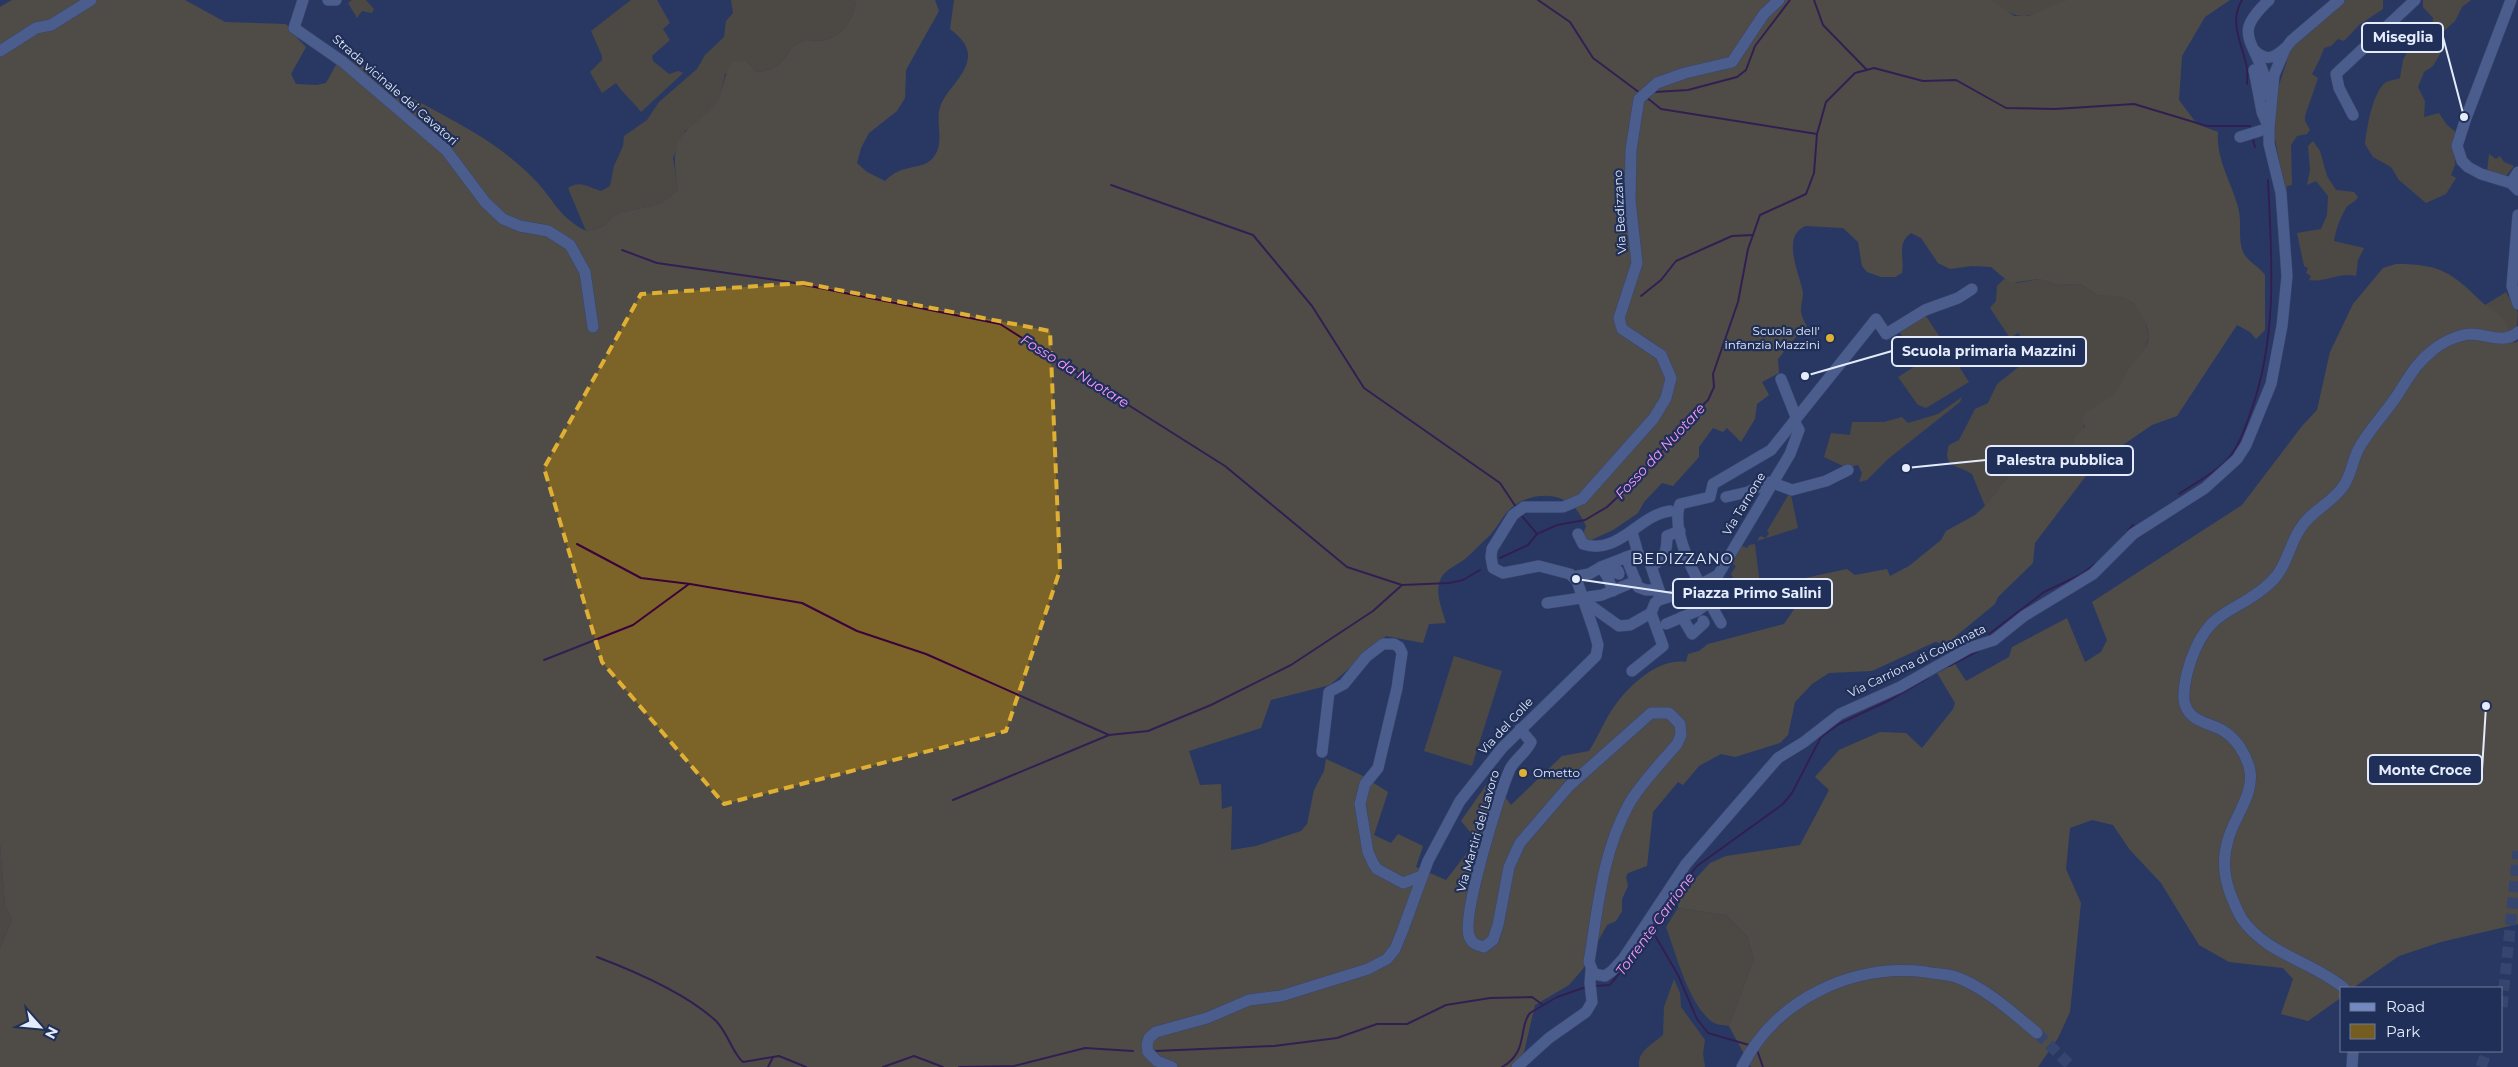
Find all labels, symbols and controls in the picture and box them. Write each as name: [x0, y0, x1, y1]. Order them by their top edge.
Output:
callout: Miseglia: [2362, 23, 2443, 52]
text: Miseglia: [2373, 28, 2433, 46]
street label: Strada vicinale dei Cavatori: [330, 31, 461, 148]
street label: Via Bedizzano: [1610, 170, 1629, 254]
place label: Scuola dell' infanzia Mazzini: [1725, 323, 1820, 352]
water label: Fosso da Nuotare: [1017, 330, 1133, 412]
marker: Scuola dell' infanzia Mazzini: [1824, 332, 1836, 344]
callout: Scuola primaria Mazzini: [1892, 337, 2086, 366]
text: Scuola primaria Mazzini: [1902, 342, 2076, 360]
water label: Fosso da Nuotare: [1611, 399, 1709, 503]
callout: Palestra pubblica: [1986, 446, 2133, 475]
text: Palestra pubblica: [1996, 451, 2124, 469]
street label: Via Tarnone: [1719, 469, 1768, 538]
district label: BEDIZZANO: [1632, 549, 1734, 568]
callout: Piazza Primo Salini: [1673, 579, 1832, 608]
text: Piazza Primo Salini: [1683, 584, 1821, 602]
street label: Via Carriona di Colonnata: [1845, 621, 1988, 701]
street label: Via del Colle: [1475, 694, 1536, 757]
callout: Monte Croce: [2368, 755, 2482, 784]
text: Monte Croce: [2378, 761, 2472, 779]
place label: Ometto: [1533, 765, 1580, 780]
marker: Ometto: [1517, 767, 1529, 779]
street label: Via Martiri del Lavoro: [1453, 768, 1502, 894]
water label: Torrente Carrione: [1612, 869, 1698, 979]
legend: [2340, 987, 2503, 1052]
text: Road: [2386, 997, 2425, 1016]
north arrow: [15, 1002, 65, 1052]
text: Park: [2386, 1022, 2420, 1041]
text: N: [41, 1024, 62, 1042]

